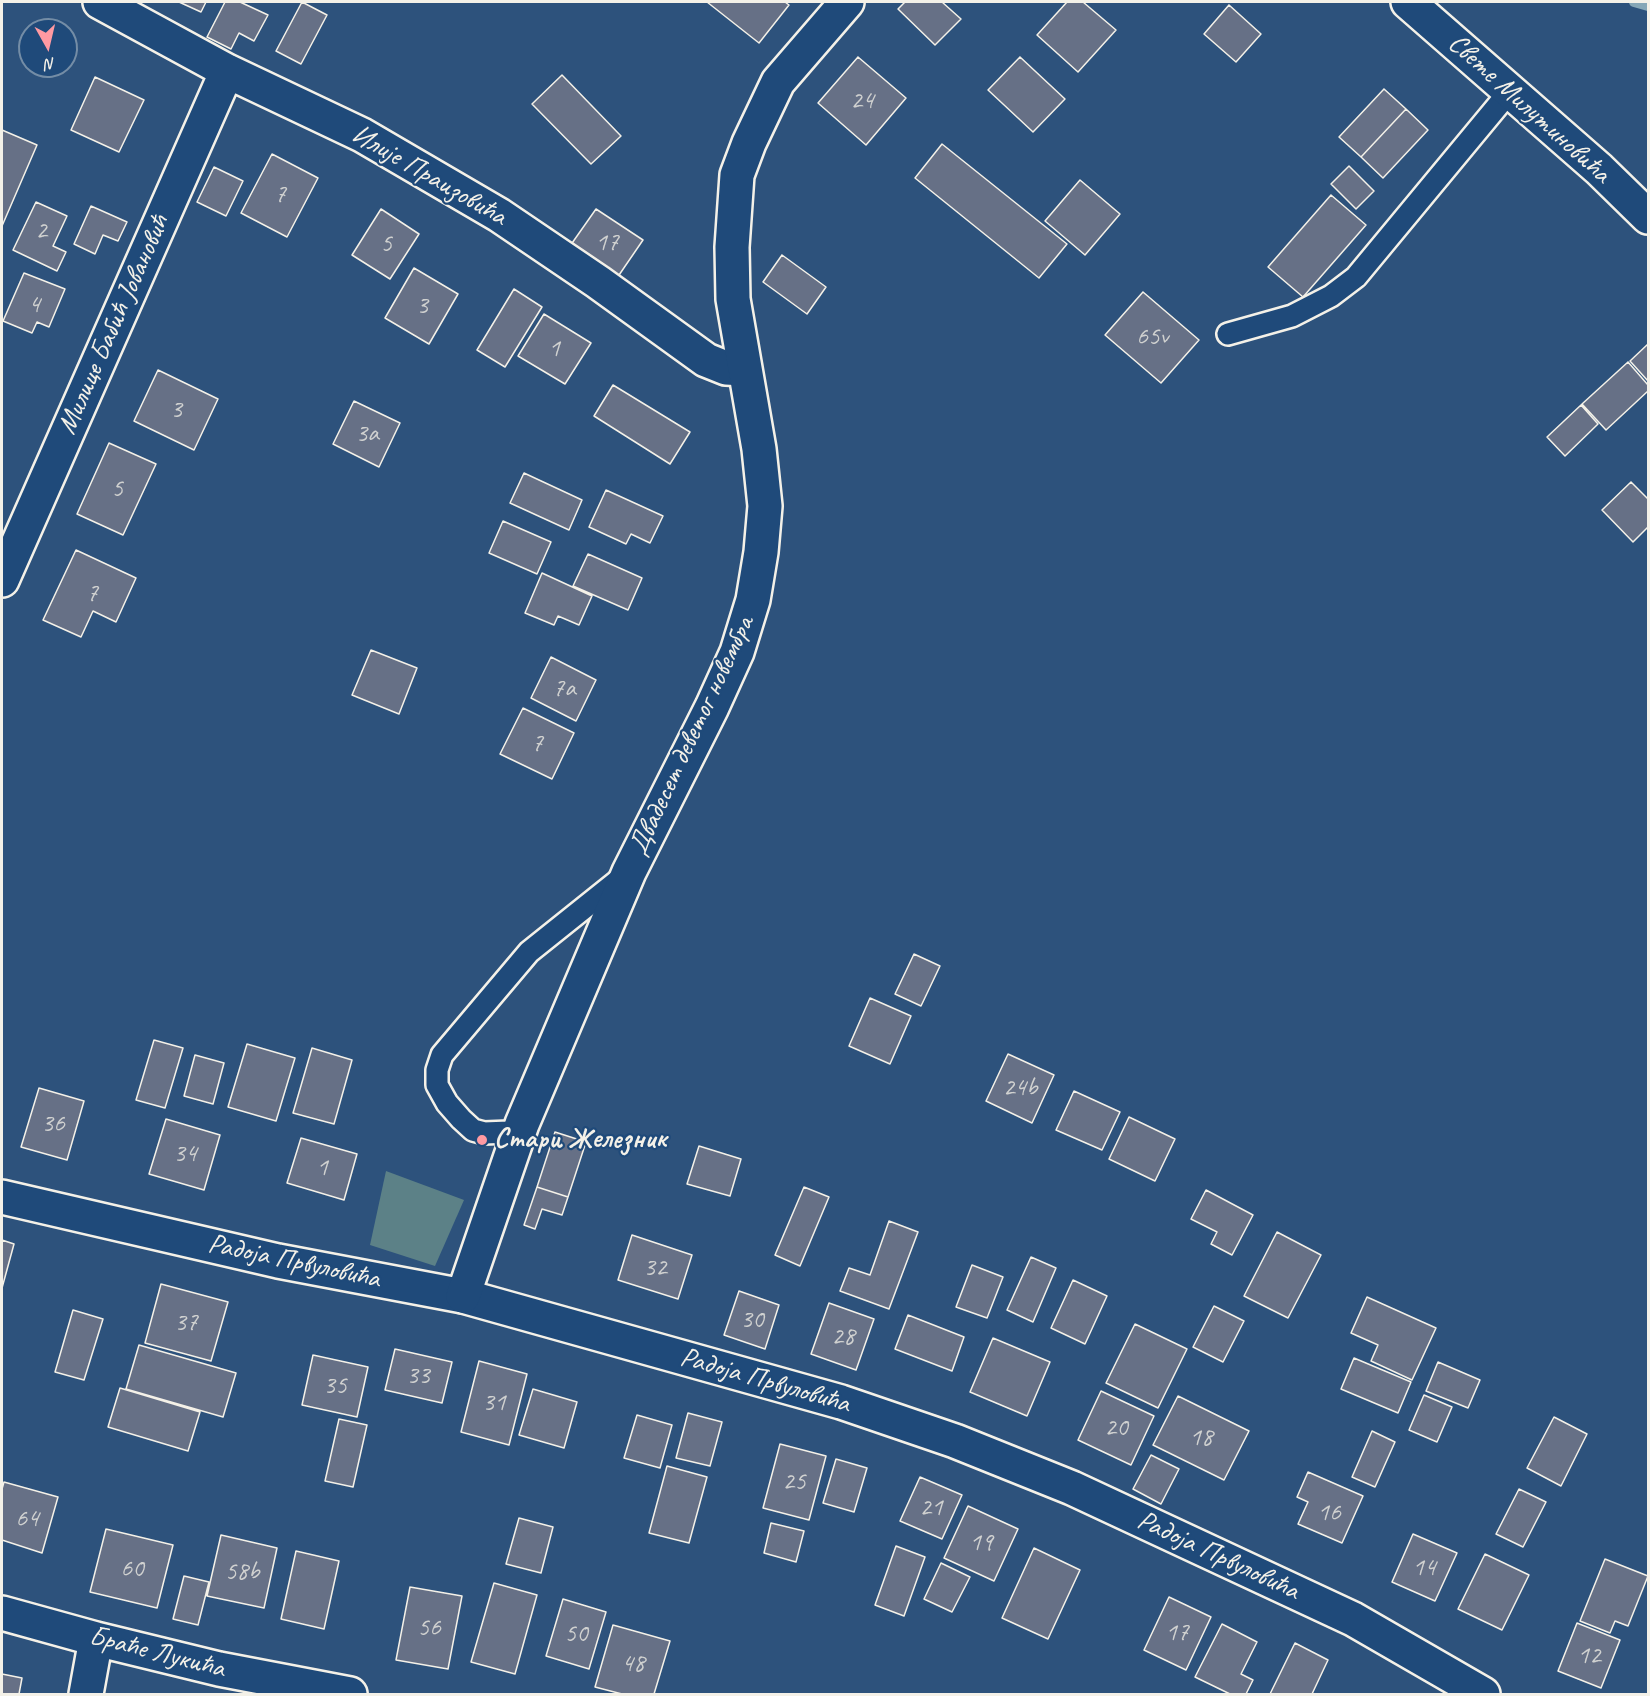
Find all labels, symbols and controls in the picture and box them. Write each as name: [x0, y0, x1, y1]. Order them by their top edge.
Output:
north arrow: [18, 18, 78, 78]
street label: Свете Милутиновића: [1441, 27, 1617, 191]
text: N: [44, 53, 57, 74]
house number: 24: [850, 85, 874, 117]
street label: Илије Праизовића: [346, 118, 512, 234]
house number: 7: [274, 179, 286, 211]
street label: Милице Бабић Јовановић: [51, 210, 177, 440]
house number: 2: [35, 215, 47, 247]
house number: 17: [595, 227, 619, 259]
house number: 5: [380, 228, 392, 260]
house number: 4: [28, 289, 40, 321]
house number: 3: [416, 290, 428, 322]
house number: 65v: [1136, 321, 1168, 353]
house number: 1: [548, 333, 560, 365]
house number: 3: [170, 394, 182, 426]
house number: 3a: [355, 418, 379, 450]
house number: 5: [111, 473, 123, 505]
house number: 7: [86, 578, 98, 610]
street label: Двадесет деветог новембра: [622, 611, 762, 861]
house number: 7a: [552, 673, 576, 705]
house number: 7: [531, 728, 543, 760]
house number: 24b: [1003, 1072, 1037, 1104]
house number: 36: [41, 1108, 65, 1140]
place label: Стари Железник: [494, 1123, 666, 1157]
marker: Стари Железник: [475, 1133, 489, 1147]
house number: 34: [173, 1138, 197, 1170]
house number: 1: [316, 1152, 328, 1184]
street label: Радоја Првуловића: [205, 1227, 383, 1297]
house number: 32: [643, 1252, 667, 1284]
house number: 30: [740, 1304, 764, 1336]
house number: 37: [174, 1307, 198, 1339]
house number: 28: [831, 1321, 855, 1353]
street label: Радоја Првуловића: [676, 1341, 854, 1421]
house number: 33: [406, 1360, 430, 1392]
house number: 35: [323, 1370, 347, 1402]
house number: 31: [482, 1387, 506, 1419]
house number: 20: [1104, 1412, 1128, 1444]
house number: 18: [1189, 1422, 1213, 1454]
house number: 25: [782, 1466, 806, 1498]
house number: 21: [919, 1492, 943, 1524]
house number: 16: [1317, 1497, 1341, 1529]
house number: 64: [15, 1503, 39, 1535]
street label: Радоја Првуловића: [1132, 1504, 1304, 1608]
house number: 19: [969, 1527, 993, 1559]
house number: 14: [1412, 1552, 1436, 1584]
house number: 60: [120, 1553, 144, 1585]
house number: 58b: [225, 1556, 259, 1588]
house number: 56: [417, 1612, 441, 1644]
house number: 17: [1165, 1617, 1189, 1649]
house number: 50: [564, 1618, 588, 1650]
street label: Браће Лукића: [86, 1620, 228, 1686]
house number: 12: [1577, 1640, 1601, 1672]
house number: 48: [621, 1648, 645, 1680]

